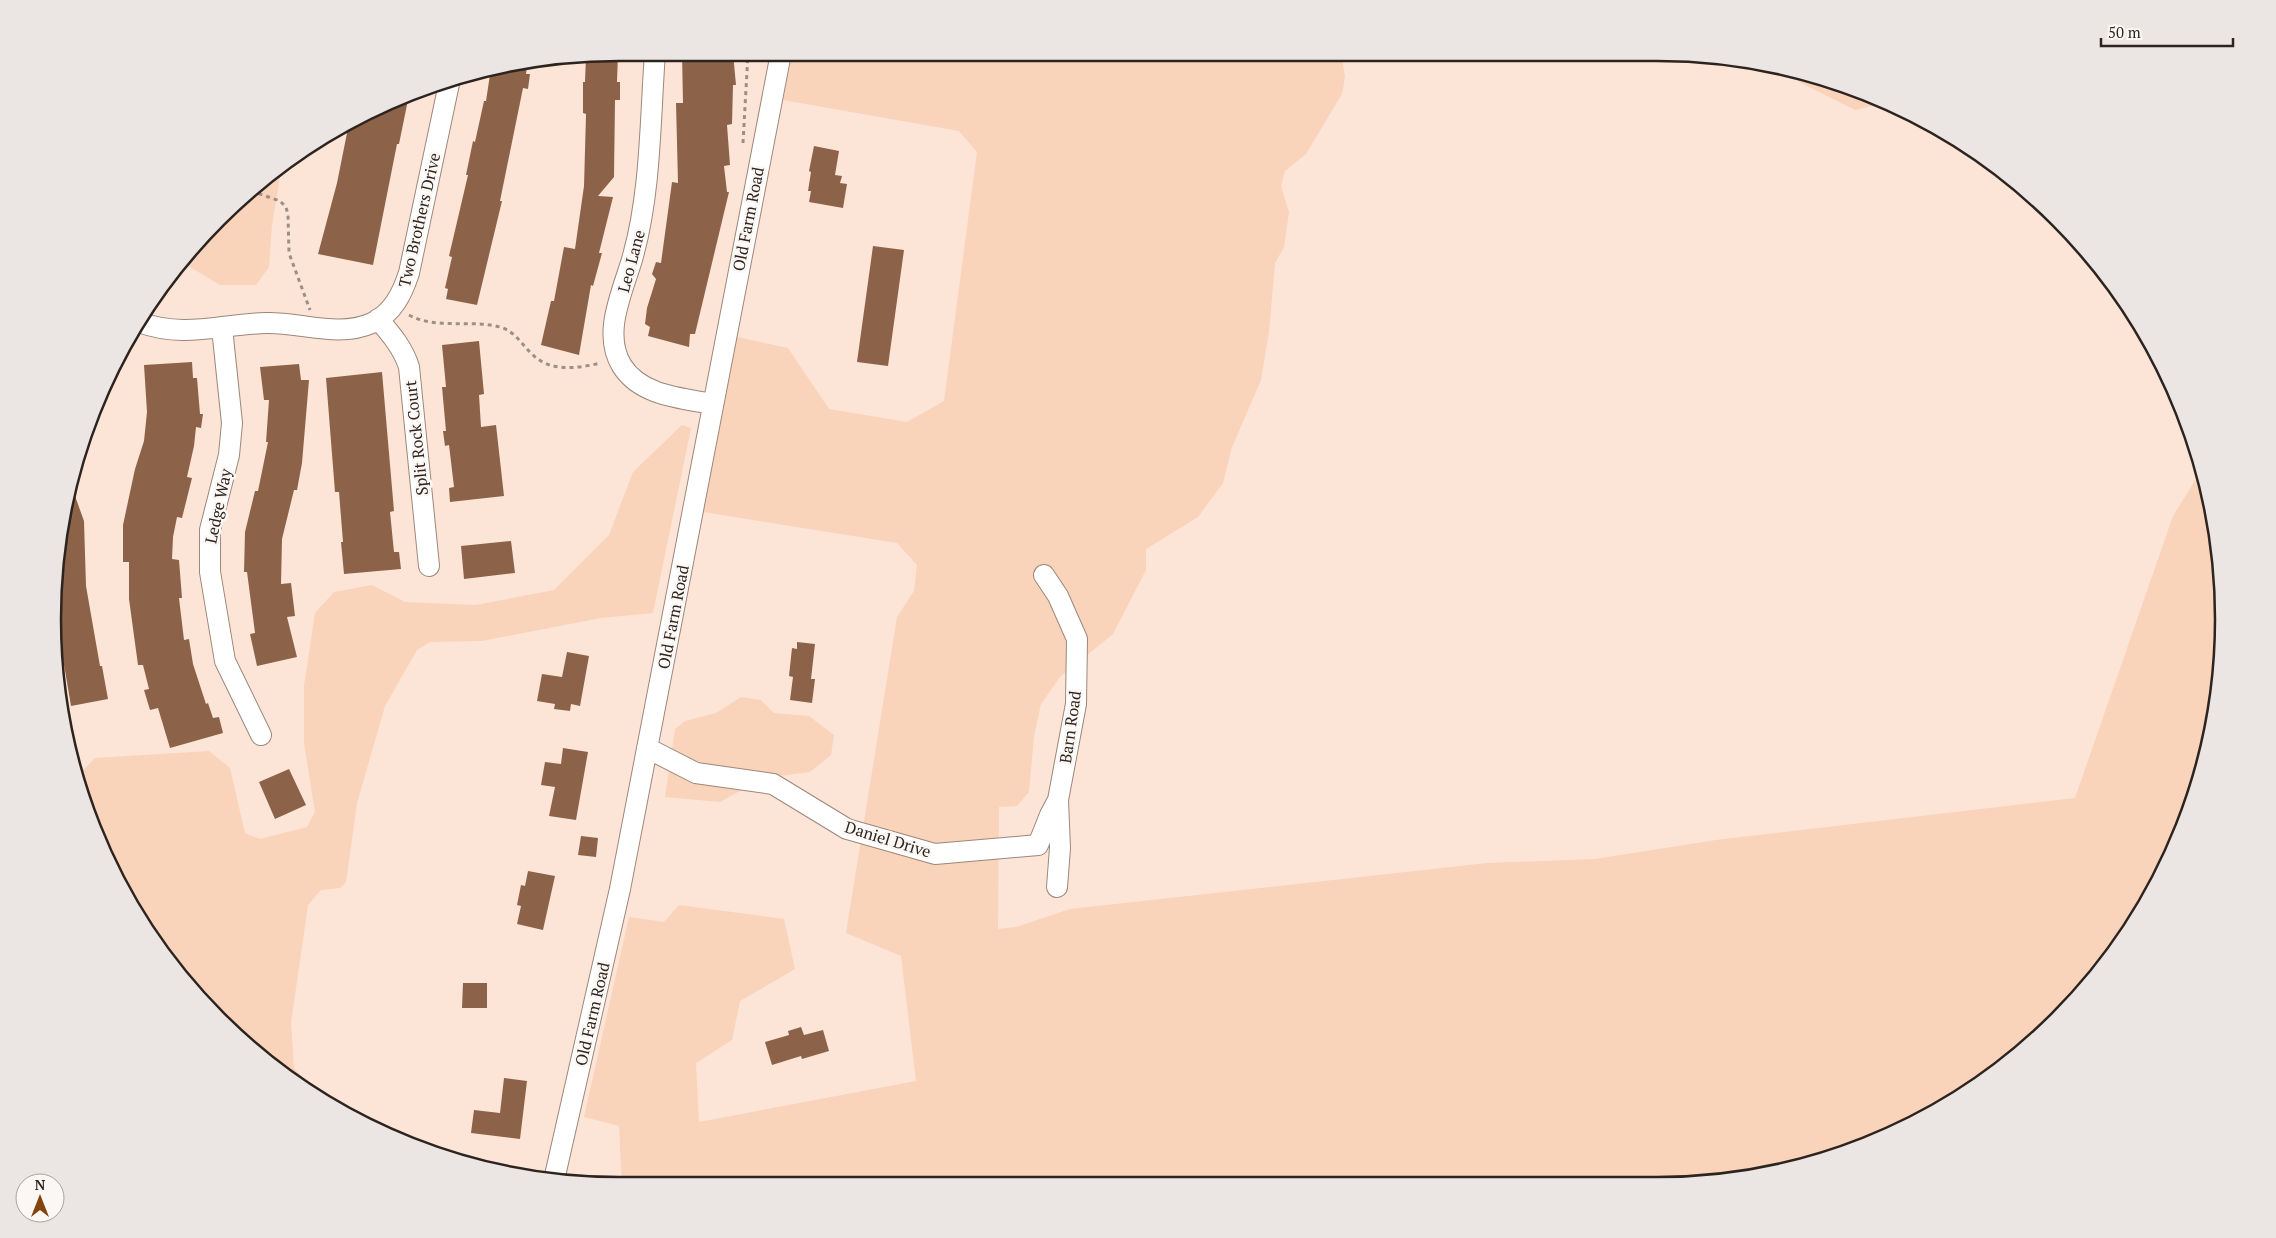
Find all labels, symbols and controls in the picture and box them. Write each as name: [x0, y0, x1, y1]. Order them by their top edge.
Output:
scale bar: [2101, 15, 2234, 47]
text: 50 m: [2108, 22, 2141, 42]
street label: Two Brothers Drive: [393, 151, 445, 289]
street label: Old Farm Road: [727, 165, 769, 273]
street label: Leo Lane: [612, 227, 650, 295]
street label: Split Rock Court: [399, 379, 433, 497]
street label: Ledge Way: [199, 466, 237, 546]
street label: Old Farm Road: [652, 563, 694, 671]
street label: Barn Road: [1054, 689, 1086, 765]
street label: Daniel Drive: [842, 816, 934, 862]
street label: Old Farm Road: [569, 960, 615, 1068]
north arrow: [15, 1173, 65, 1223]
text: N: [35, 1175, 46, 1194]

